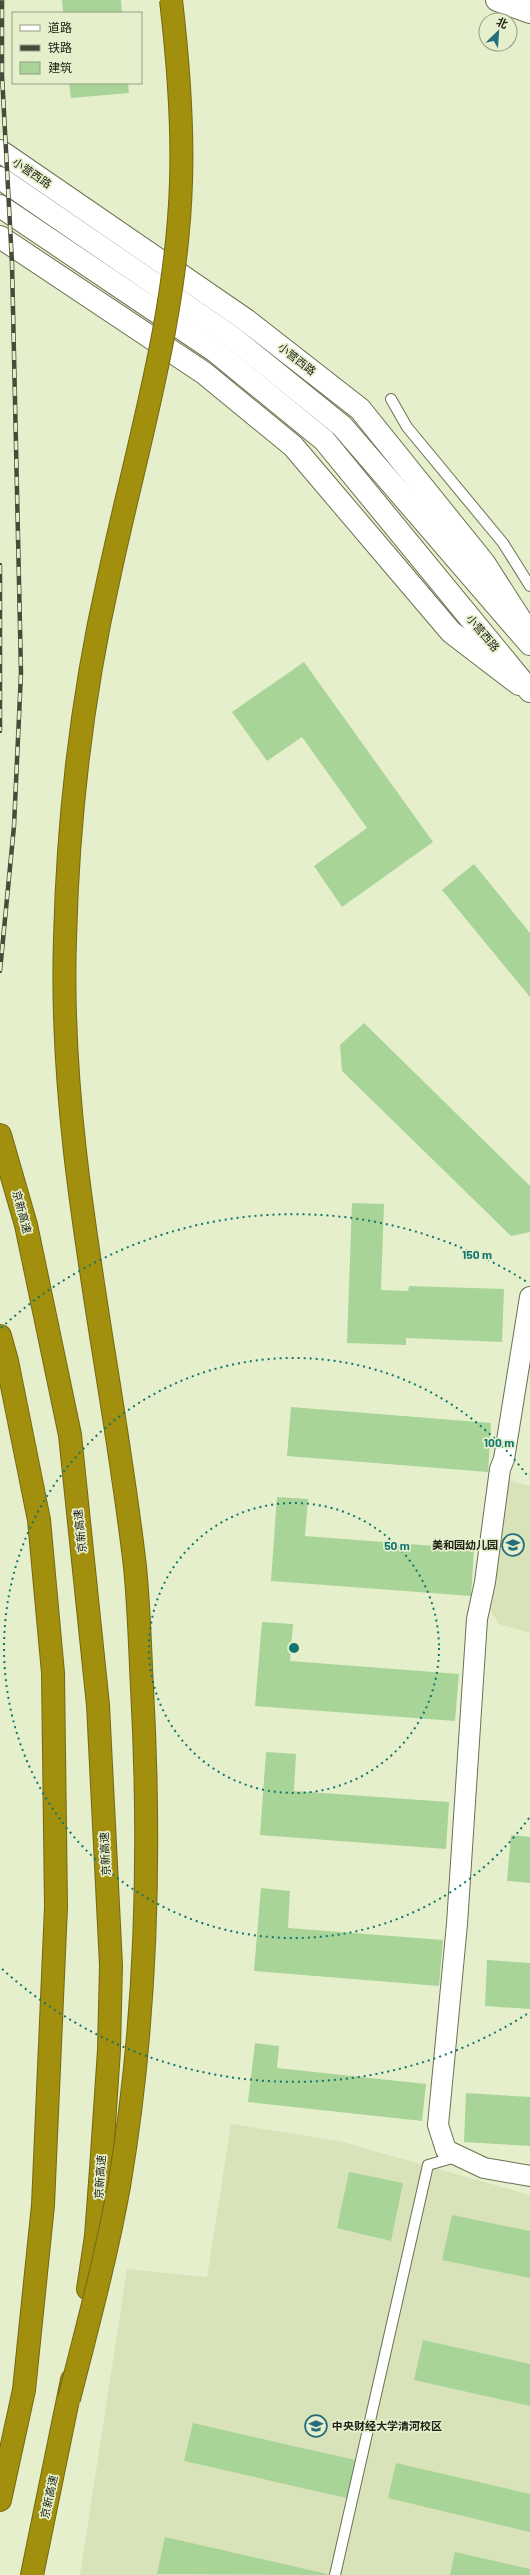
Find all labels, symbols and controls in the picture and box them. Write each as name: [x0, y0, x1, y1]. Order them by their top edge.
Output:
legend: [12, 12, 142, 84]
north arrow: [478, 12, 518, 52]
text: 北: [495, 14, 510, 31]
text: 道路: [48, 20, 72, 34]
text: 铁路: [48, 40, 72, 54]
text: 建筑: [48, 60, 72, 74]
street label: 小营西路: [10, 155, 54, 190]
street label: 小营西路: [276, 340, 319, 377]
street label: 小营西路: [464, 612, 503, 654]
street label: 京新高速: [11, 1189, 34, 1235]
text: 150 m: [462, 1247, 492, 1261]
text: 100 m: [484, 1435, 514, 1449]
street label: 京新高速: [71, 1508, 88, 1554]
school or university icon: 美和园幼儿园: [500, 1532, 526, 1558]
text: 50 m: [384, 1538, 410, 1552]
place label: 美和园幼儿园: [432, 1538, 498, 1551]
centre of rings: [287, 1641, 301, 1655]
street label: 京新高速: [97, 1832, 112, 1876]
street label: 京新高速: [91, 2155, 108, 2199]
school or university icon: 中央财经大学清河校区: [303, 2413, 329, 2439]
place label: 中央财经大学清河校区: [332, 2419, 442, 2432]
street label: 京新高速: [38, 2474, 59, 2520]

